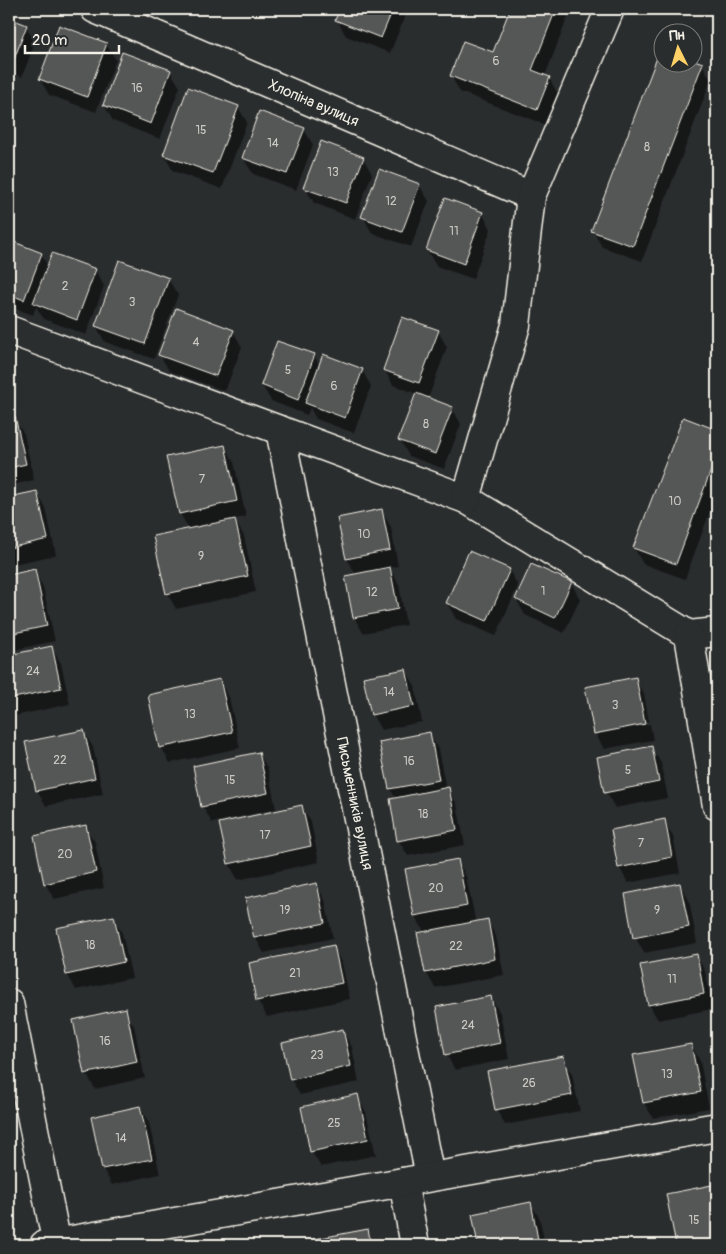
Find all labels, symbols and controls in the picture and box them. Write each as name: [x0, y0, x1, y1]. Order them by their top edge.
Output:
scale bar: [25, 22, 119, 54]
north arrow: [654, 22, 704, 72]
text: Пн: [669, 26, 685, 45]
text: 20 m: [32, 31, 67, 50]
house number: 6: [493, 54, 500, 69]
street label: Хлопіна вулиця: [265, 75, 362, 131]
house number: 16: [131, 81, 143, 96]
house number: 15: [195, 123, 207, 138]
house number: 14: [267, 136, 279, 151]
house number: 8: [644, 140, 650, 155]
house number: 13: [327, 165, 339, 180]
house number: 12: [385, 194, 397, 209]
house number: 11: [449, 224, 459, 239]
house number: 2: [62, 279, 69, 294]
house number: 3: [129, 295, 136, 310]
house number: 4: [193, 335, 200, 350]
house number: 5: [285, 363, 291, 378]
house number: 6: [331, 379, 338, 394]
house number: 8: [423, 417, 429, 432]
house number: 7: [199, 472, 206, 487]
house number: 10: [669, 494, 681, 509]
house number: 10: [358, 527, 370, 542]
house number: 9: [198, 549, 204, 564]
house number: 1: [541, 584, 545, 599]
house number: 12: [366, 585, 378, 600]
house number: 24: [26, 664, 40, 679]
house number: 14: [383, 685, 395, 700]
house number: 3: [612, 698, 619, 713]
house number: 13: [184, 707, 196, 722]
street label: Письменників вулиця: [332, 735, 378, 872]
house number: 22: [53, 753, 67, 768]
house number: 16: [403, 754, 415, 769]
house number: 5: [625, 763, 631, 778]
house number: 15: [224, 773, 236, 788]
house number: 18: [418, 807, 428, 822]
house number: 17: [259, 828, 271, 843]
house number: 7: [638, 836, 645, 851]
house number: 20: [58, 847, 72, 862]
house number: 20: [429, 881, 443, 896]
house number: 19: [280, 903, 290, 918]
house number: 9: [654, 903, 660, 918]
house number: 18: [85, 938, 95, 953]
house number: 22: [449, 939, 463, 954]
house number: 21: [289, 966, 301, 981]
house number: 11: [667, 972, 677, 987]
house number: 24: [461, 1018, 475, 1033]
house number: 16: [99, 1034, 111, 1049]
house number: 23: [310, 1048, 324, 1063]
house number: 13: [661, 1067, 673, 1082]
house number: 26: [522, 1076, 536, 1091]
house number: 25: [327, 1116, 341, 1131]
house number: 14: [115, 1131, 127, 1146]
house number: 15: [688, 1213, 700, 1228]

